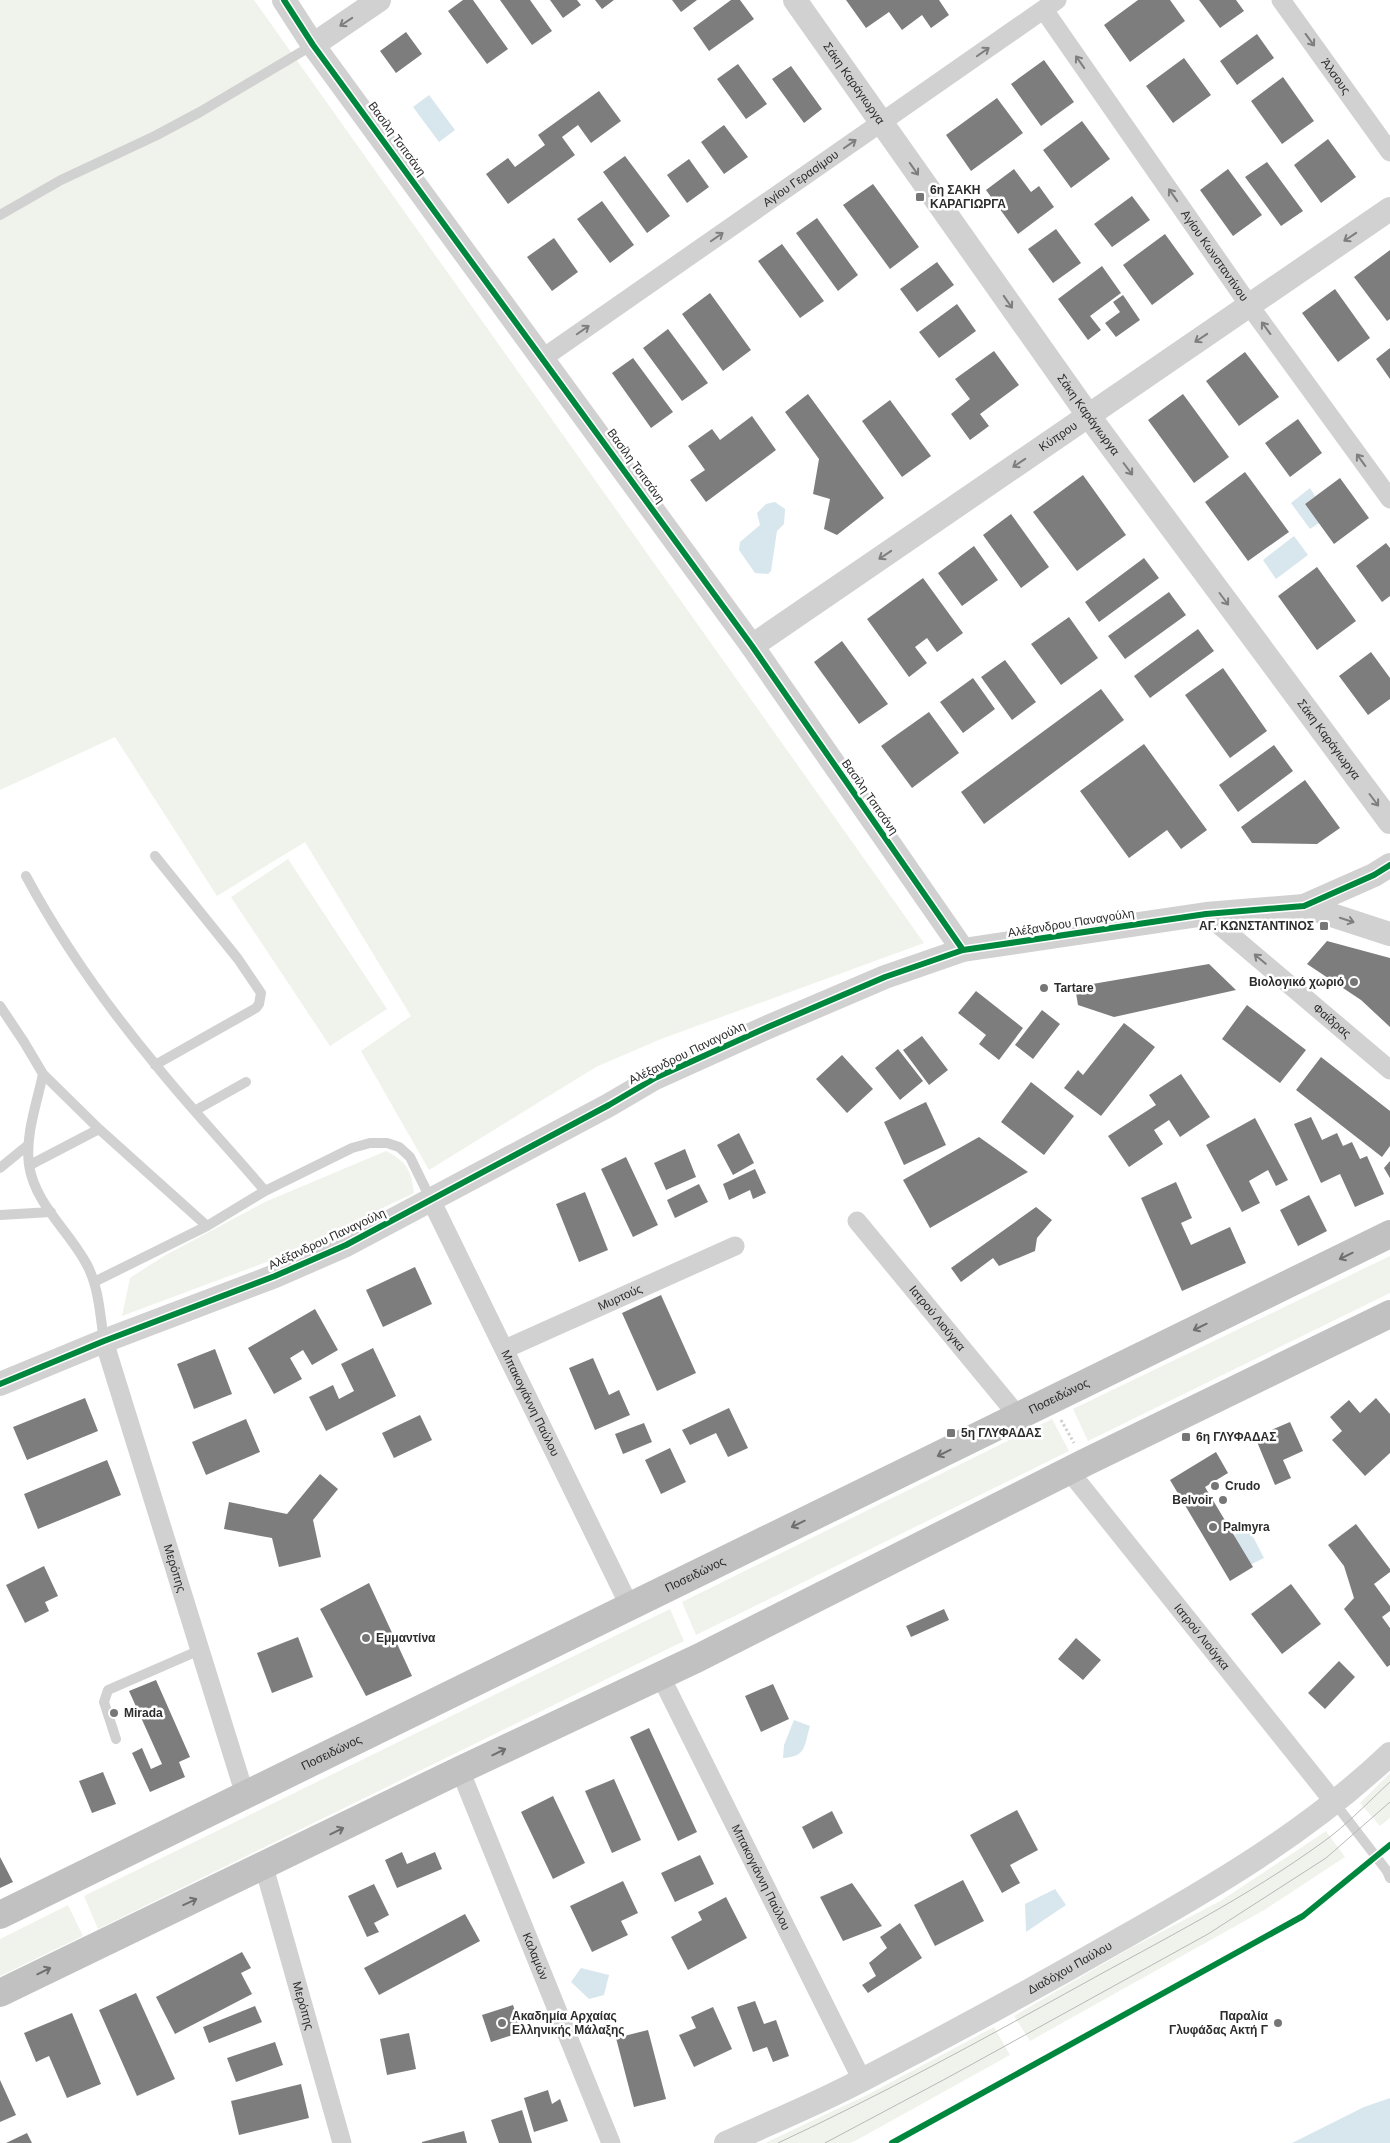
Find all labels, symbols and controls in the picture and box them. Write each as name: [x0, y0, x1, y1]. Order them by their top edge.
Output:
one-way arrow: [339, 17, 353, 27]
one-way arrow: [1305, 33, 1315, 47]
street label: Σάκη Καράγιωργα: [820, 40, 887, 127]
one-way arrow: [976, 47, 990, 57]
one-way arrow: [1075, 55, 1085, 69]
street label: Άλσους: [1318, 56, 1353, 97]
street label: Βασίλη Τσιτσάνη: [365, 99, 429, 179]
one-way arrow: [843, 139, 857, 149]
street label: Αγίου Γερασίμου: [760, 147, 841, 210]
one-way arrow: [909, 161, 919, 175]
place label: 6η ΣΑΚΗ ΚΑΡΑΓΙΩΡΓΑ: [930, 183, 1006, 211]
one-way arrow: [1168, 188, 1178, 202]
marker: 6η ΣΑΚΗ ΚΑΡΑΓΙΩΡΓΑ: [914, 191, 926, 203]
street label: Αγίου Κωνσταντίνου: [1178, 207, 1251, 304]
one-way arrow: [709, 232, 723, 242]
one-way arrow: [1343, 232, 1357, 242]
one-way arrow: [1003, 294, 1013, 308]
one-way arrow: [1261, 321, 1271, 335]
one-way arrow: [576, 325, 590, 335]
one-way arrow: [1194, 333, 1208, 343]
street label: Σάκη Καράγιωργα: [1054, 371, 1122, 458]
street label: Κύπρου: [1036, 418, 1080, 454]
street label: Βασίλη Τσιτσάνη: [604, 426, 668, 506]
one-way arrow: [1356, 454, 1367, 467]
one-way arrow: [1012, 458, 1026, 468]
one-way arrow: [1122, 462, 1133, 475]
one-way arrow: [878, 550, 892, 560]
one-way arrow: [1219, 592, 1230, 605]
street label: Σάκη Καράγιωργα: [1294, 696, 1363, 783]
street label: Βασίλη Τσιτσάνη: [839, 757, 901, 837]
one-way arrow: [1368, 793, 1379, 806]
street label: Αλέξανδρου Παναγούλη: [1007, 906, 1135, 940]
one-way arrow: [1339, 916, 1355, 925]
place label: ΑΓ. ΚΩΝΣΤΑΝΤΙΝΟΣ: [1199, 919, 1314, 933]
marker: ΑΓ. ΚΩΝΣΤΑΝΤΙΝΟΣ: [1318, 920, 1330, 932]
one-way arrow: [1253, 954, 1266, 965]
place label: Βιολογικό χωριό: [1249, 975, 1344, 989]
marker: Βιολογικό χωριό: [1348, 976, 1360, 988]
place label: Tartare: [1054, 981, 1094, 995]
marker: Tartare: [1038, 982, 1050, 994]
street label: Φαίδρας: [1310, 1001, 1354, 1041]
street label: Αλέξανδρου Παναγούλη: [626, 1019, 748, 1087]
street label: Αλέξανδρου Παναγούλη: [266, 1206, 388, 1272]
one-way arrow: [1339, 1252, 1354, 1261]
street label: Μυρτούς: [596, 1281, 644, 1313]
street label: Ιατρού Λιούγκα: [906, 1283, 968, 1354]
one-way arrow: [1193, 1323, 1208, 1332]
street label: Μπακογιάννη Παύλου: [498, 1348, 562, 1458]
street label: Ποσειδώνος: [1026, 1376, 1091, 1417]
place label: 5η ΓΛΥΦΑΔΑΣ: [961, 1426, 1041, 1440]
marker: 5η ΓΛΥΦΑΔΑΣ: [945, 1427, 957, 1439]
place label: 6η ΓΛΥΦΑΔΑΣ: [1196, 1430, 1276, 1444]
marker: 6η ΓΛΥΦΑΔΑΣ: [1180, 1431, 1192, 1443]
one-way arrow: [937, 1448, 952, 1458]
place label: Crudo: [1225, 1479, 1260, 1493]
marker: Crudo: [1209, 1480, 1221, 1492]
place label: Belvoir: [1172, 1493, 1213, 1507]
marker: Belvoir: [1217, 1494, 1229, 1506]
one-way arrow: [791, 1519, 806, 1529]
place label: Palmyra: [1223, 1520, 1270, 1534]
marker: Palmyra: [1207, 1521, 1219, 1533]
street label: Μερόπης: [161, 1543, 189, 1594]
street label: Ποσειδώνος: [663, 1554, 728, 1595]
street label: Ιατρού Λιούγκα: [1171, 1601, 1232, 1673]
place label: Εμμαντίνα: [376, 1631, 436, 1645]
marker: Εμμαντίνα: [360, 1632, 372, 1644]
place label: Mirada: [124, 1706, 163, 1720]
marker: Mirada: [108, 1707, 120, 1719]
street label: Ποσειδώνος: [299, 1732, 364, 1773]
one-way arrow: [491, 1747, 506, 1757]
street label: Μπακογιάννη Παύλου: [729, 1822, 793, 1932]
one-way arrow: [329, 1826, 344, 1835]
one-way arrow: [183, 1896, 198, 1906]
street label: Καλαμών: [520, 1931, 551, 1982]
street label: Διαδόχου Παύλου: [1025, 1939, 1114, 1997]
one-way arrow: [36, 1966, 51, 1976]
street label: Μερόπης: [290, 1980, 317, 2031]
place label: Ακαδημία Αρχαίας Ελληνικής Μάλαξης: [512, 2009, 624, 2037]
place label: Παραλία Γλυφάδας Ακτή Γ: [1169, 2009, 1269, 2037]
marker: Ακαδημία Αρχαίας Ελληνικής Μάλαξης: [496, 2017, 508, 2029]
marker: Παραλία Γλυφάδας Ακτή Γ: [1272, 2017, 1284, 2029]

